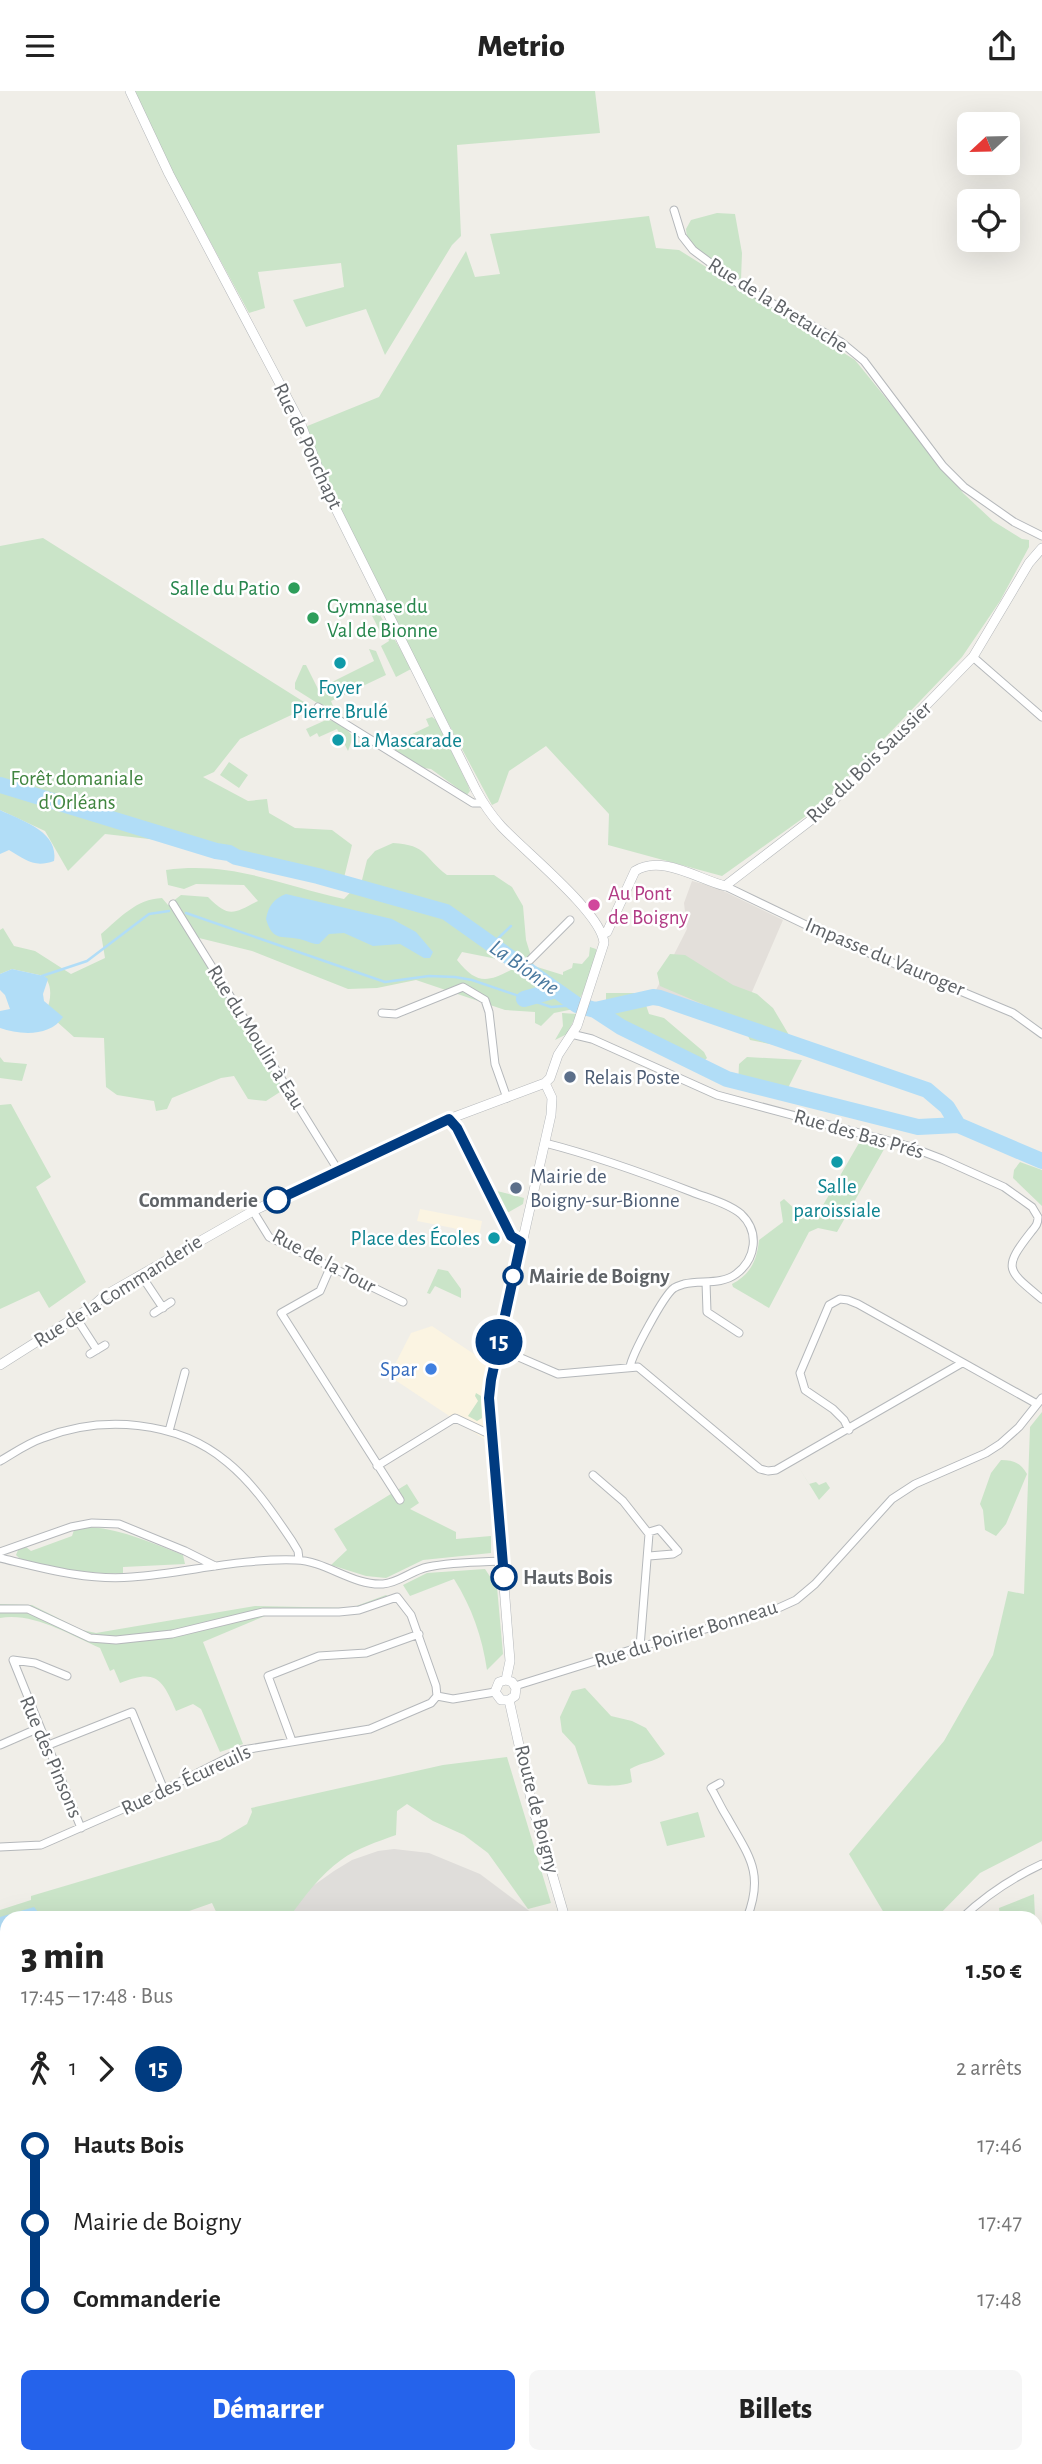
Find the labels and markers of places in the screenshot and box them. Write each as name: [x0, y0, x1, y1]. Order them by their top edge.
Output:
place label: Salle du Patio: [170, 578, 280, 599]
marker: Salle du Patio: [286, 580, 302, 596]
place label: Gymnase du Val de Bionne: [327, 596, 438, 641]
marker: Gymnase du Val de Bionne: [305, 610, 321, 626]
marker: Foyer Pierre Brulé: [332, 655, 348, 671]
place label: Foyer Pierre Brulé: [292, 677, 388, 722]
place label: La Mascarade: [352, 730, 462, 751]
marker: La Mascarade: [330, 732, 346, 748]
place label: Au Pont de Boigny: [608, 883, 688, 928]
marker: Au Pont de Boigny: [586, 897, 602, 913]
place label: Relais Poste: [584, 1067, 680, 1088]
marker: Relais Poste: [562, 1069, 578, 1085]
marker: Salle paroissiale: [829, 1154, 845, 1170]
place label: Mairie de Boigny-sur-Bionne: [530, 1166, 680, 1211]
place label: Salle paroissiale: [793, 1176, 881, 1221]
marker: Mairie de Boigny-sur-Bionne: [508, 1180, 524, 1196]
marker: Commanderie: [264, 1187, 290, 1213]
place label: Commanderie: [139, 1190, 258, 1211]
place label: Place des Écoles: [351, 1226, 480, 1249]
marker: Place des Écoles: [486, 1230, 502, 1246]
marker: Mairie de Boigny: [503, 1266, 523, 1286]
place label: Mairie de Boigny: [529, 1266, 670, 1287]
place label: Spar: [380, 1359, 417, 1380]
marker: Spar: [423, 1361, 439, 1377]
marker: Hauts Bois: [491, 1564, 517, 1590]
place label: Hauts Bois: [523, 1567, 613, 1588]

